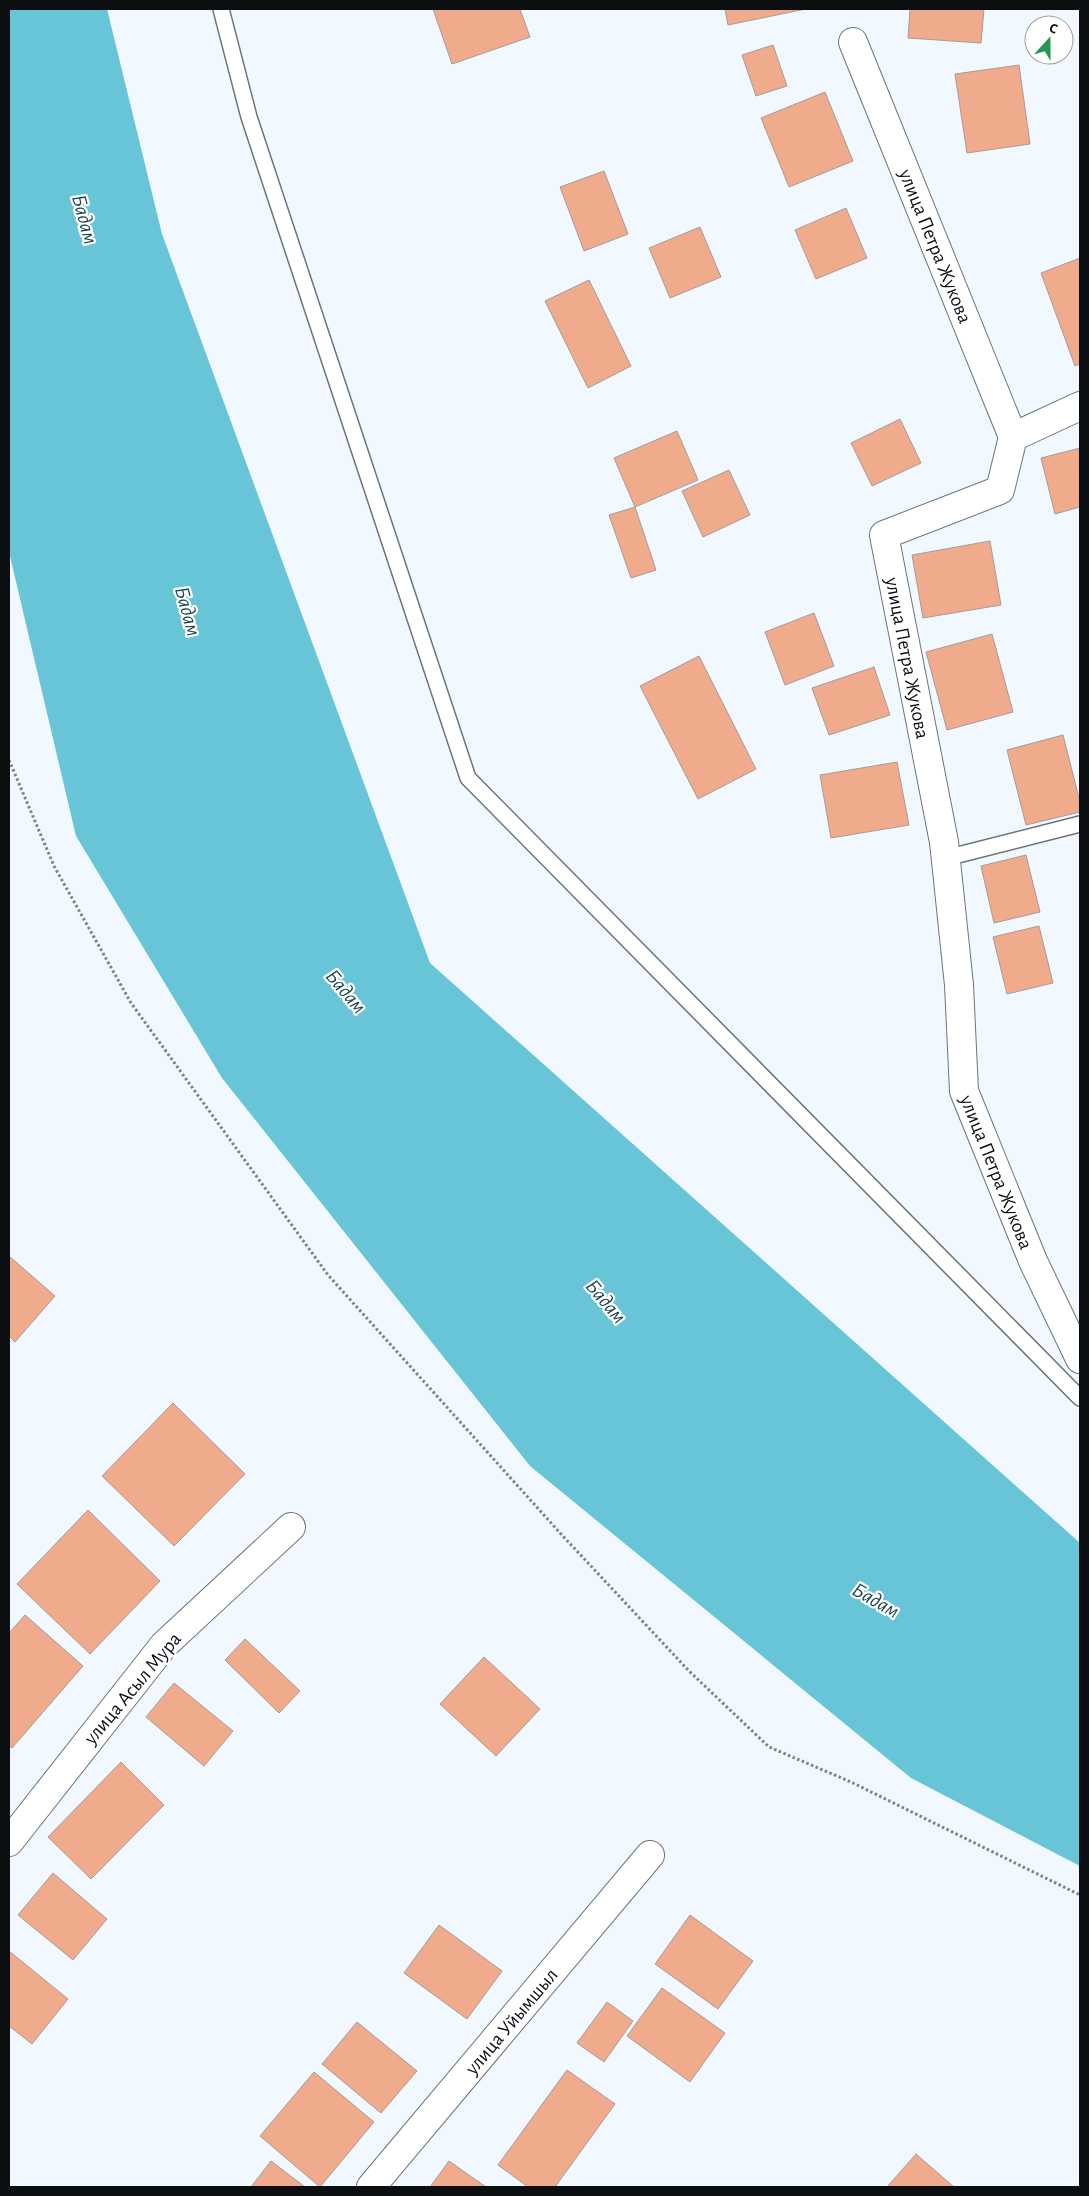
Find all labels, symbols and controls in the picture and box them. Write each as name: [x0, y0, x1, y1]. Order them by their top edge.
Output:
north arrow: [1024, 15, 1074, 65]
text: С: [1047, 21, 1060, 37]
street label: улица Петра Жукова: [895, 166, 975, 326]
water label: Бадам: [68, 192, 101, 246]
street label: улица Петра Жукова: [881, 575, 932, 741]
water label: Бадам: [171, 584, 204, 638]
water label: Бадам: [321, 965, 370, 1017]
street label: улица Петра Жукова: [956, 1092, 1036, 1252]
water label: Бадам: [581, 1275, 630, 1327]
water label: Бадам: [849, 1579, 903, 1622]
street label: улица Асыл Мура: [80, 1629, 185, 1749]
street label: улица Уйымшыл: [461, 1965, 562, 2079]

